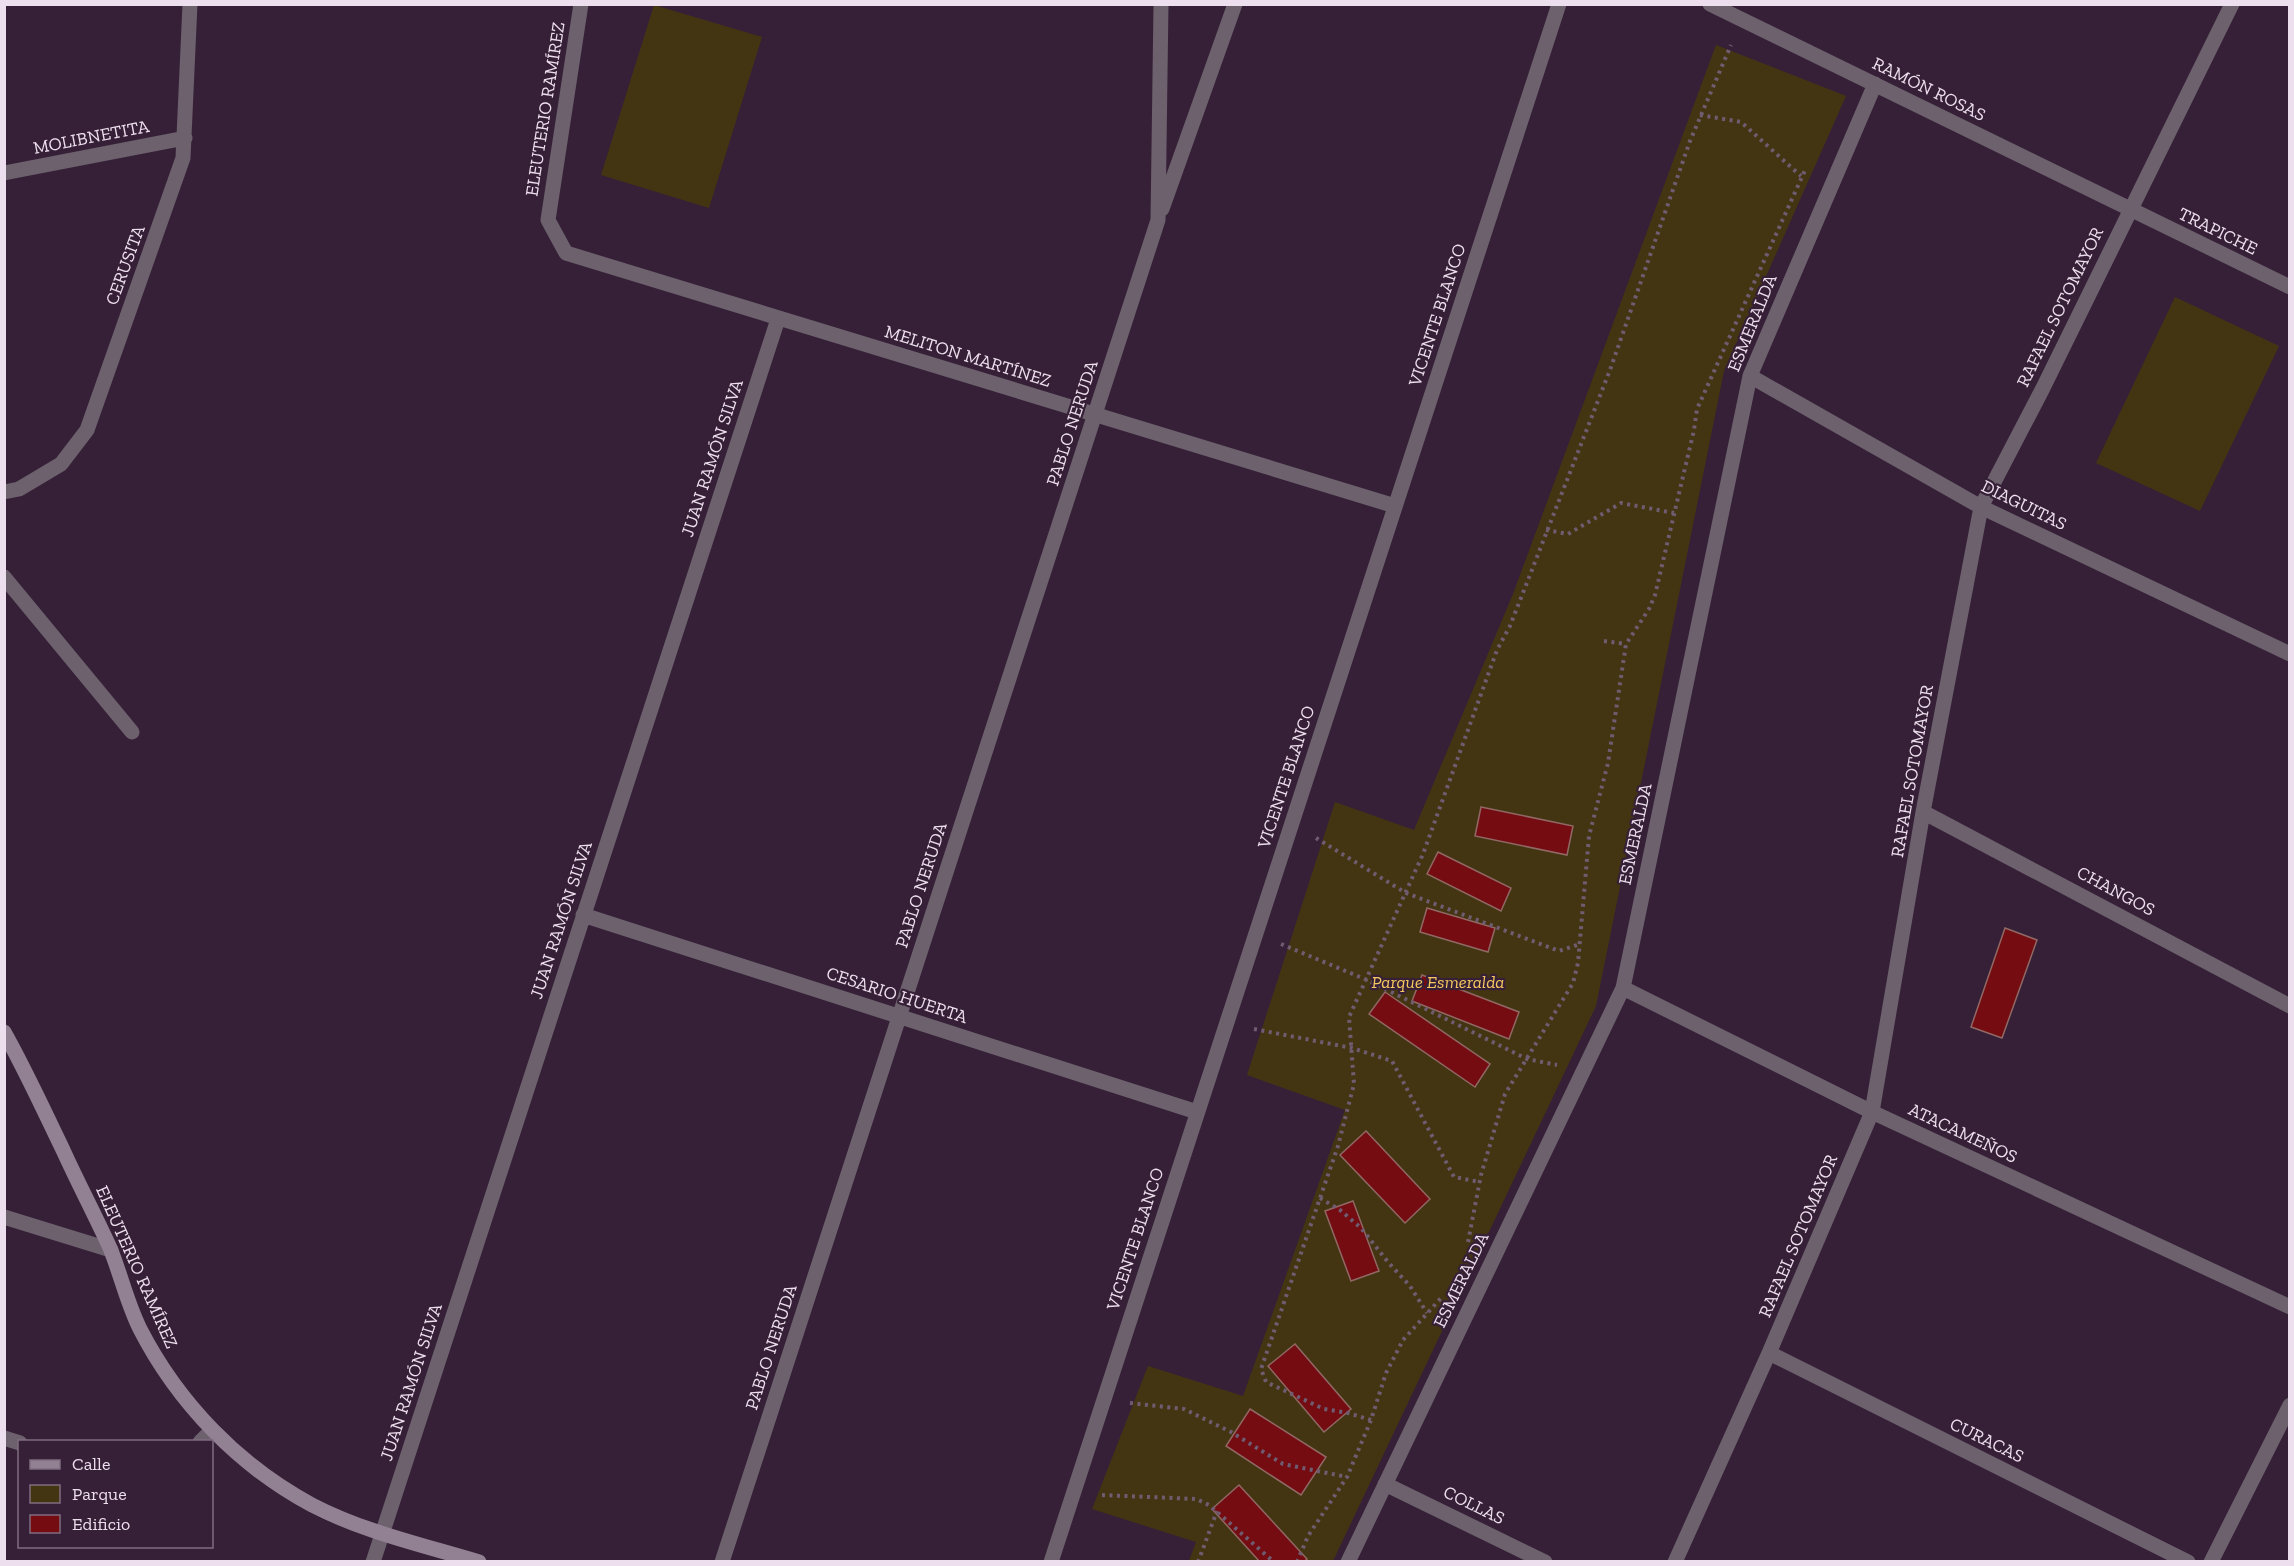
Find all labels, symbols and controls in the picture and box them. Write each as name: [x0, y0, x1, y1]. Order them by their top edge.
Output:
street label: ELEUTERIO RAMÍREZ: [520, 20, 570, 198]
street label: RAMÓN ROSAS: [1869, 52, 1989, 126]
street label: MOLIBNETITA: [31, 115, 151, 159]
street label: TRAPICHE: [2175, 202, 2261, 260]
street label: CERUSITA: [100, 222, 150, 308]
street label: RAFAEL SOTOMAYOR: [2012, 224, 2108, 390]
street label: VICENTE BLANCO: [1403, 241, 1470, 390]
street label: ESMERALDA: [1722, 271, 1782, 375]
street label: MELITON MARTÍNEZ: [882, 320, 1054, 392]
street label: PABLO NERUDA: [1041, 357, 1103, 488]
street label: JUAN RAMÓN SILVA: [676, 376, 748, 539]
street label: DIAGUITAS: [1978, 475, 2070, 535]
street label: RAFAEL SOTOMAYOR: [1886, 683, 1938, 859]
street label: VICENTE BLANCO: [1252, 703, 1319, 852]
street label: ESMERALDA: [1614, 781, 1657, 887]
street label: PABLO NERUDA: [890, 819, 952, 950]
street label: JUAN RAMÓN SILVA: [525, 838, 597, 1001]
street label: CHANGOS: [2073, 861, 2159, 921]
street label: CESARIO HUERTA: [824, 962, 971, 1028]
park label: Parque Esmeralda: [1372, 971, 1504, 993]
street label: ATACAMEÑOS: [1905, 1098, 2021, 1168]
street label: RAFAEL SOTOMAYOR: [1754, 1151, 1842, 1321]
street label: VICENTE BLANCO: [1101, 1165, 1168, 1314]
street label: ELEUTERIO RAMÍREZ: [91, 1182, 183, 1352]
street label: ESMERALDA: [1429, 1229, 1494, 1331]
street label: PABLO NERUDA: [740, 1281, 802, 1412]
street label: JUAN RAMÓN SILVA: [375, 1300, 447, 1463]
street label: CURACAS: [1946, 1413, 2028, 1467]
legend: [18, 1440, 213, 1548]
text: Calle: [72, 1453, 110, 1475]
street label: COLLAS: [1440, 1481, 1508, 1529]
text: Parque: [72, 1483, 127, 1505]
text: Edificio: [72, 1513, 130, 1535]

